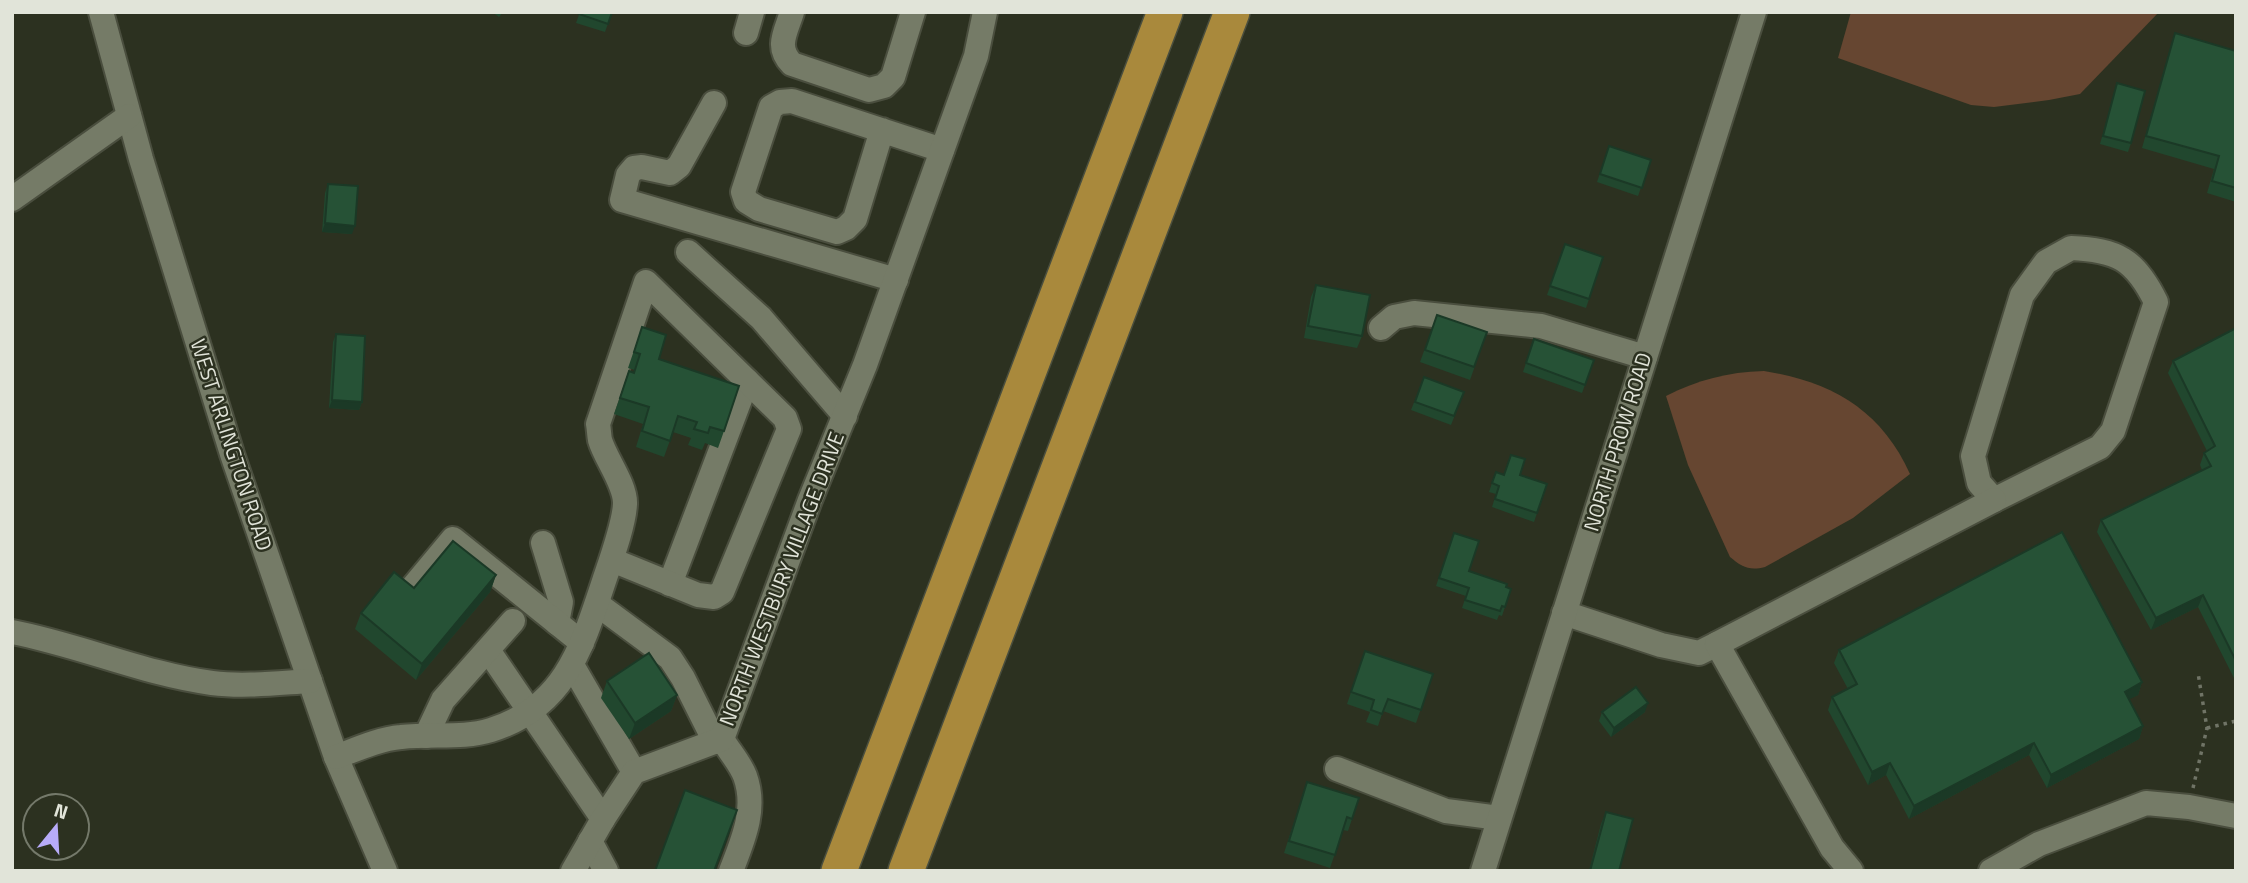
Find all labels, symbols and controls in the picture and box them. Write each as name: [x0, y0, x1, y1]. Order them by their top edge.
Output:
street label: WEST ARLINGTON ROAD: [183, 335, 281, 555]
street label: NORTH PROW ROAD: [1575, 348, 1659, 535]
street label: NORTH WESTBURY VILLAGE DRIVE: [710, 427, 852, 730]
north arrow: [21, 792, 91, 862]
text: N: [51, 795, 72, 826]

